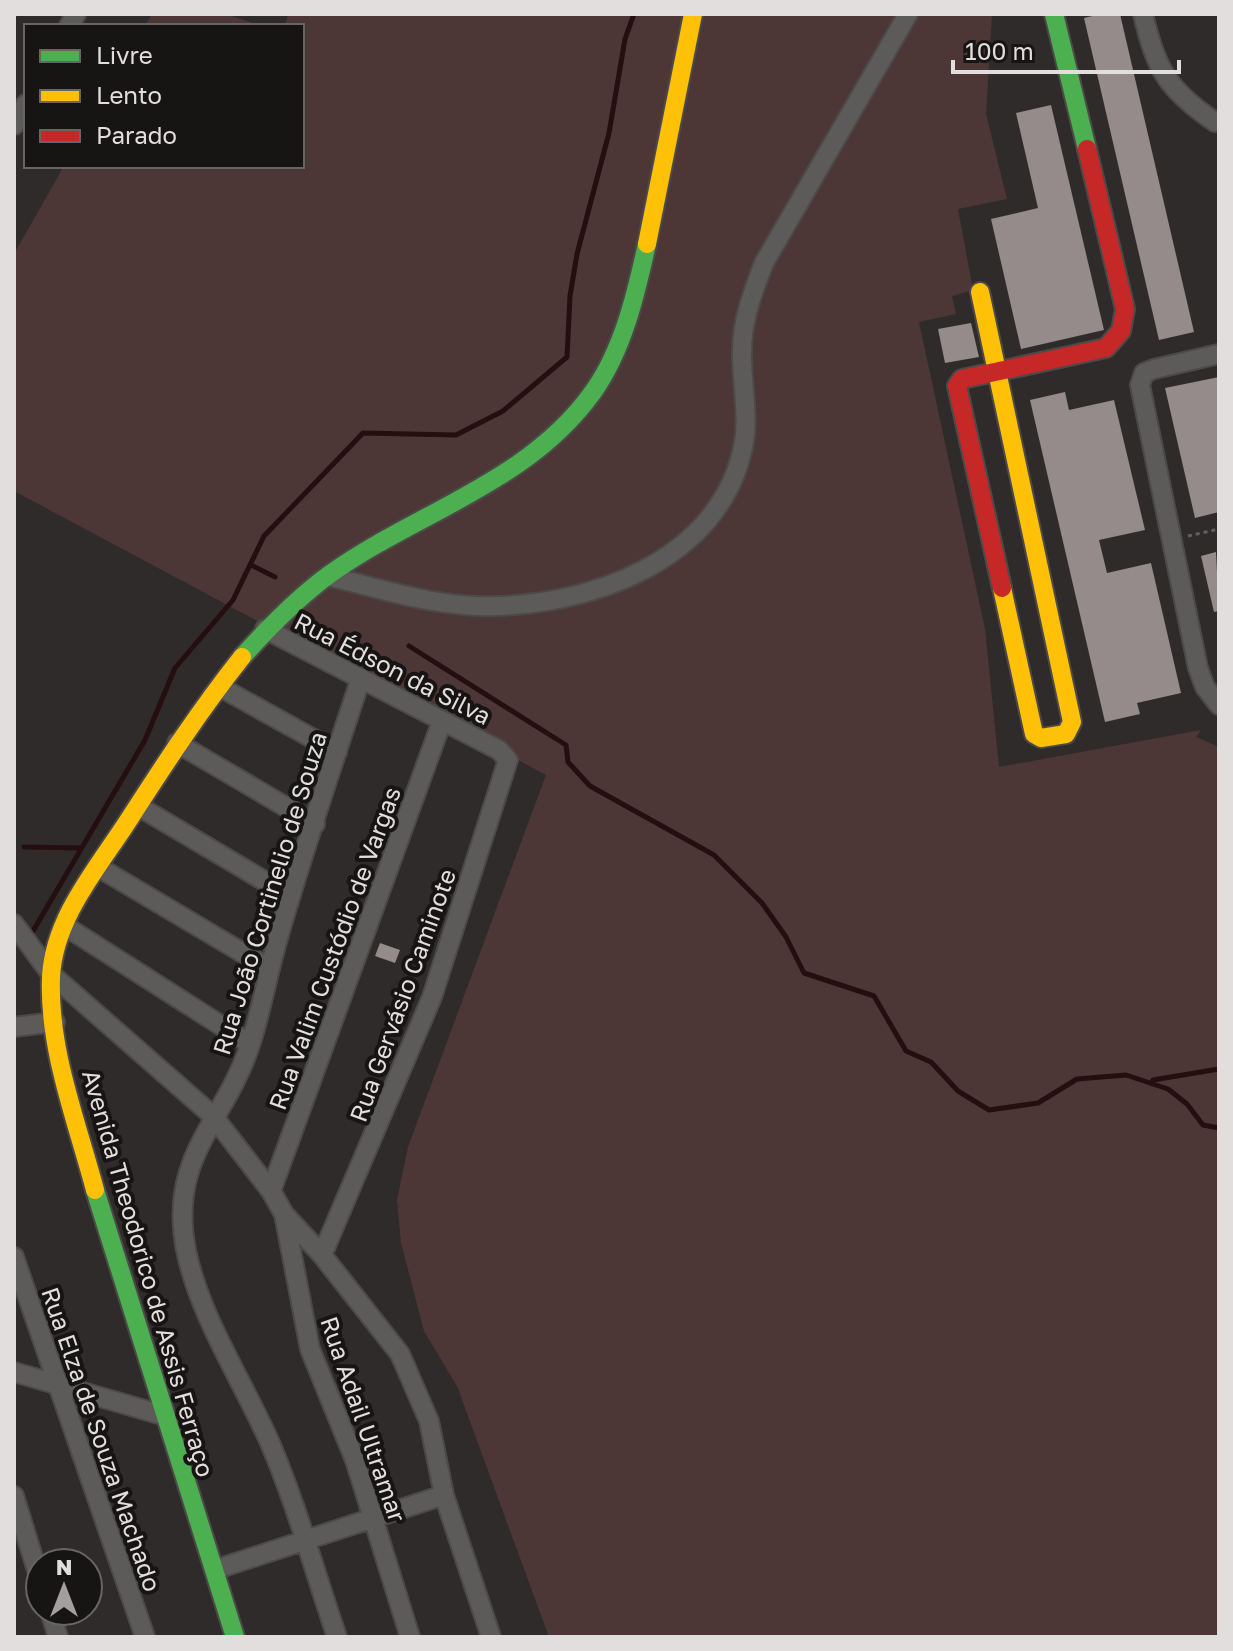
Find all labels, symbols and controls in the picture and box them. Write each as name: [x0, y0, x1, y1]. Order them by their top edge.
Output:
legend: [24, 24, 304, 168]
scale bar: [953, 24, 1179, 74]
text: 100 m: [965, 36, 1034, 65]
text: Livre: [96, 40, 153, 69]
text: Lento: [96, 80, 162, 109]
text: Parado: [96, 120, 177, 149]
street label: Rua Édson da Silva: [290, 606, 496, 730]
street label: Rua João Cortinelio de Souza: [206, 728, 332, 1058]
street label: Rua Valim Custódio de Vargas: [262, 783, 406, 1113]
street label: Rua Gervásio Caminote: [343, 865, 461, 1125]
street label: Avenida Theodorico de Assis Ferraço: [77, 1066, 221, 1480]
street label: Rua Elza de Souza Machado: [36, 1283, 168, 1595]
street label: Rua Adail Ultramar: [315, 1312, 413, 1526]
north arrow: [24, 1547, 104, 1627]
text: N: [56, 1553, 72, 1580]

